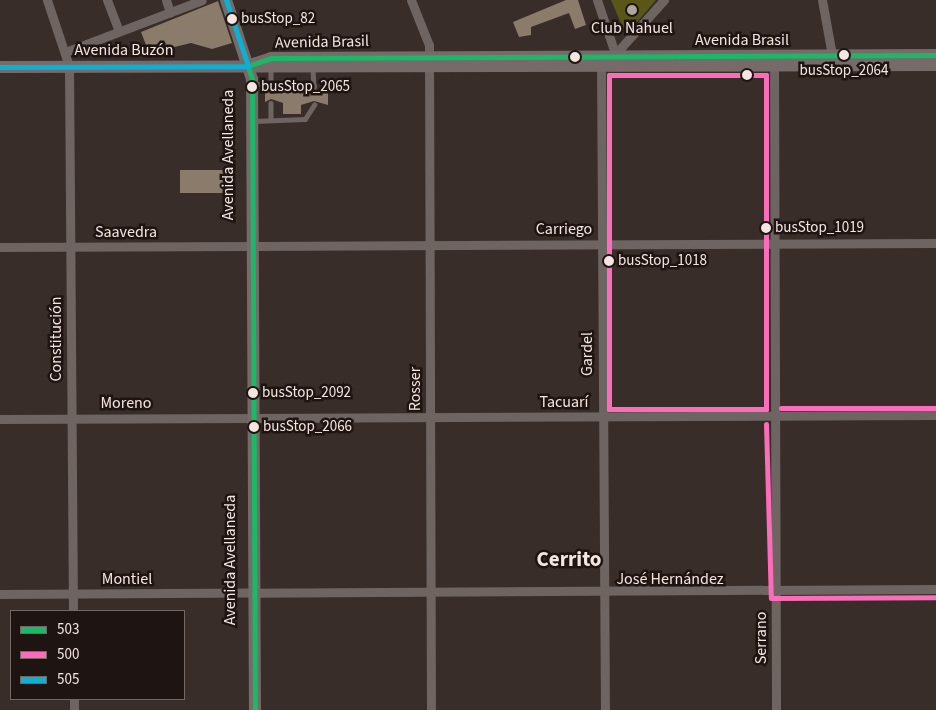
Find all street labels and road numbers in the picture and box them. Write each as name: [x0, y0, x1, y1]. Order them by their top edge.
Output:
street label: Avenida Brasil: [695, 30, 789, 50]
street label: Avenida Brasil: [275, 32, 369, 52]
street label: Avenida Buzón: [75, 40, 173, 60]
street label: Avenida Avellaneda: [218, 90, 238, 220]
street label: Carriego: [536, 219, 592, 239]
street label: Saavedra: [95, 222, 157, 242]
street label: Constitución: [46, 296, 66, 382]
street label: Gardel: [577, 332, 597, 376]
street label: Rosser: [405, 367, 425, 411]
street label: Tacuarí: [539, 392, 589, 412]
street label: Moreno: [100, 393, 152, 413]
street label: Avenida Avellaneda: [220, 495, 240, 625]
street label: Montiel: [102, 569, 152, 589]
street label: José Hernández: [616, 569, 724, 589]
street label: Serrano: [751, 612, 771, 664]

